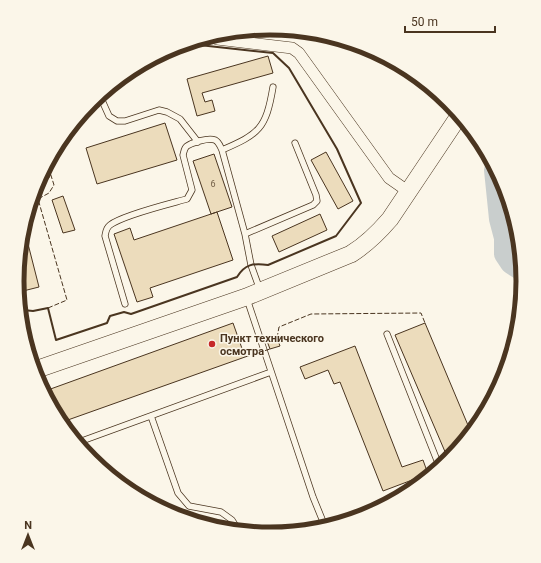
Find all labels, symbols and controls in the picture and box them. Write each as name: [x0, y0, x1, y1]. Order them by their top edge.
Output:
scale bar: [405, 8, 495, 34]
text: 50 m: [411, 15, 438, 29]
house number: 6: [210, 179, 216, 189]
place label: Пункт технического осмотра: [220, 332, 324, 358]
marker: Пункт технического осмотра: [207, 339, 217, 349]
north arrow: [8, 515, 48, 555]
text: N: [24, 519, 32, 532]

